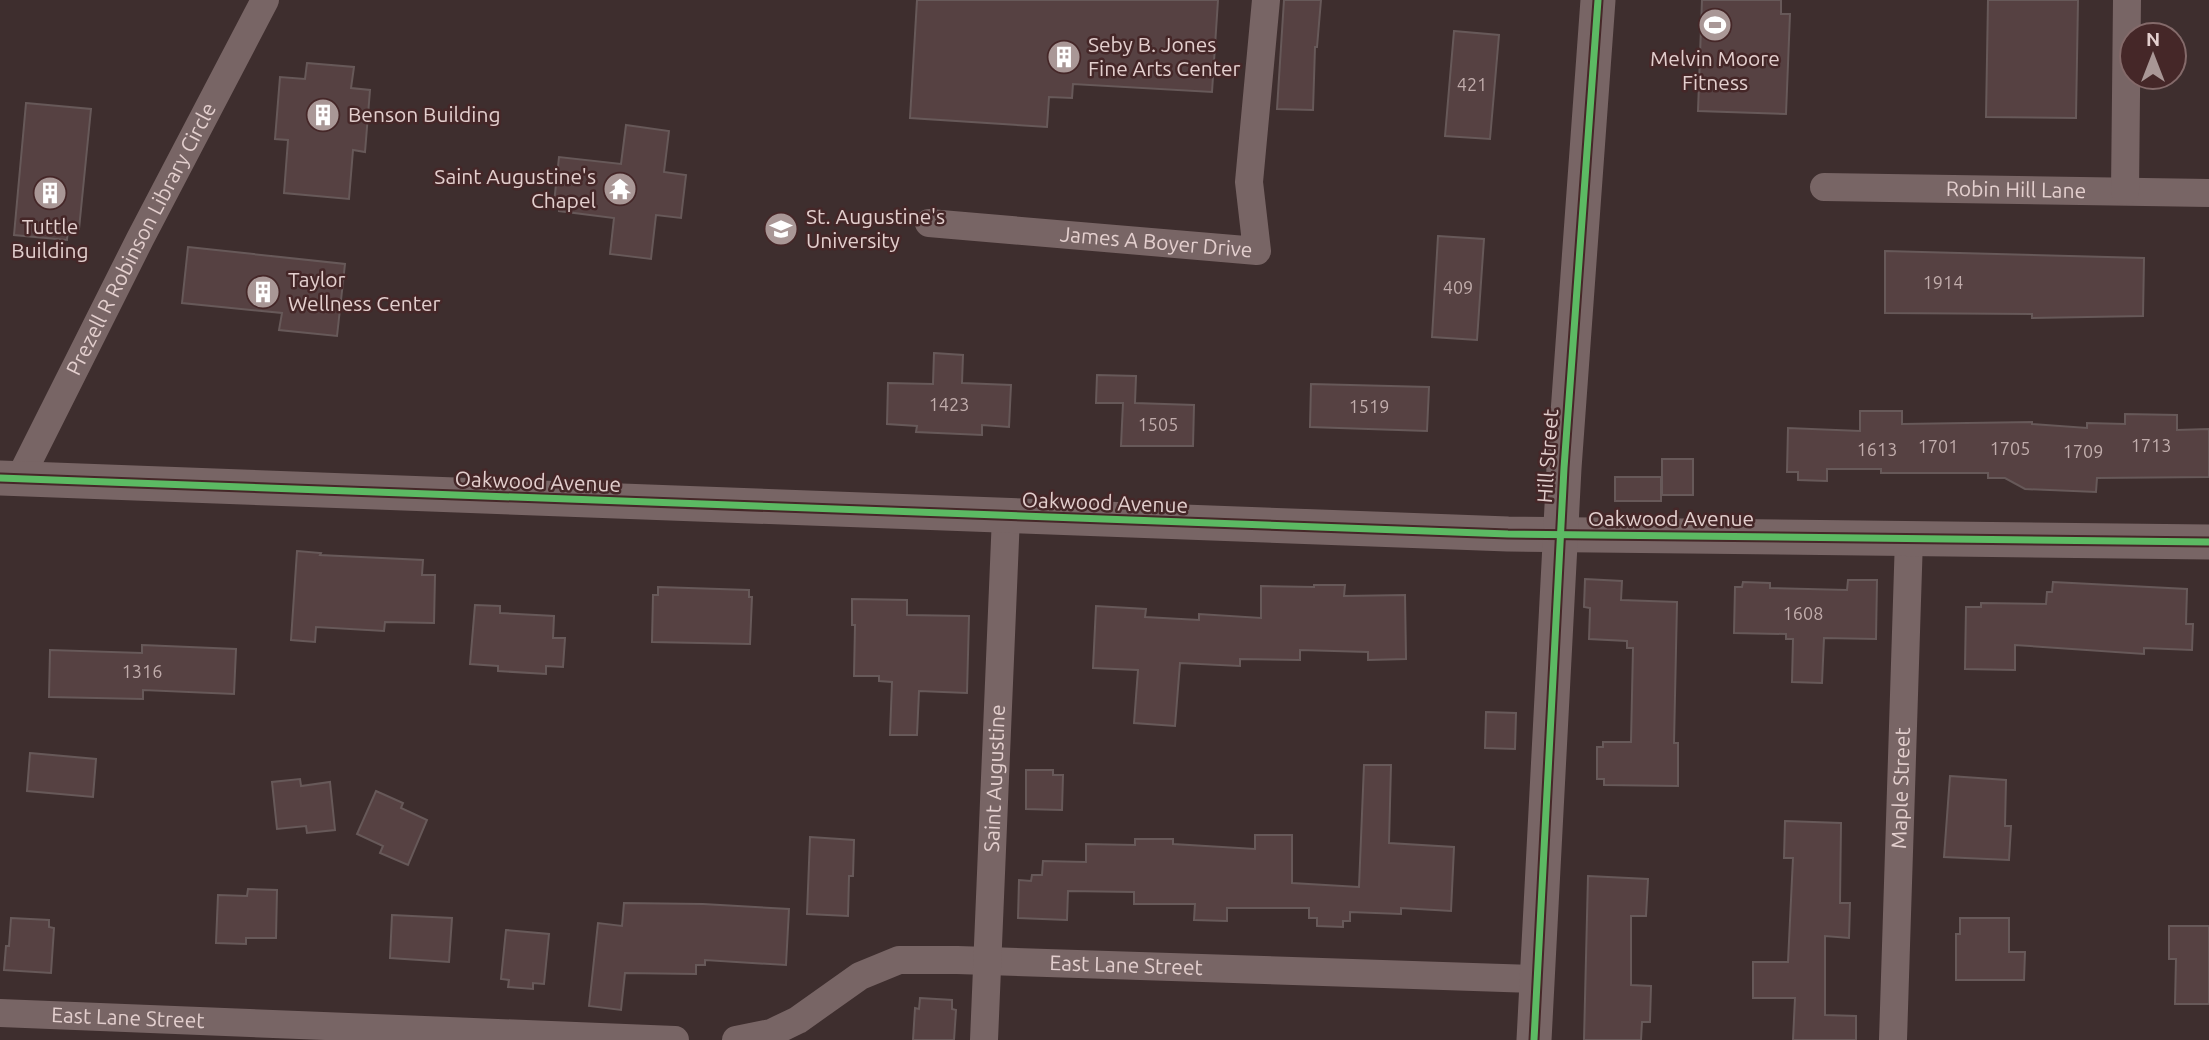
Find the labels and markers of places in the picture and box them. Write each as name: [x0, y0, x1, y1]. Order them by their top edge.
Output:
sports icon: Melvin Moore Fitness: [1696, 6, 1734, 44]
place label: Seby B. Jones Fine Arts Center: [1088, 32, 1241, 80]
building icon: Seby B. Jones Fine Arts Center: [1045, 38, 1083, 76]
place label: Melvin Moore Fitness: [1650, 46, 1780, 94]
building icon: Benson Building: [304, 96, 342, 134]
place label: Benson Building: [348, 102, 501, 126]
place label: Saint Augustine's Chapel: [434, 164, 596, 212]
temple icon: Saint Augustine's Chapel: [601, 170, 639, 208]
building icon: Tuttle Building: [31, 174, 69, 212]
place label: St. Augustine's University: [806, 204, 945, 252]
school or university icon: St. Augustine's University: [762, 210, 800, 248]
place label: Tuttle Building: [11, 214, 89, 262]
place label: Taylor Wellness Center: [288, 267, 441, 315]
building icon: Taylor Wellness Center: [244, 273, 282, 311]

